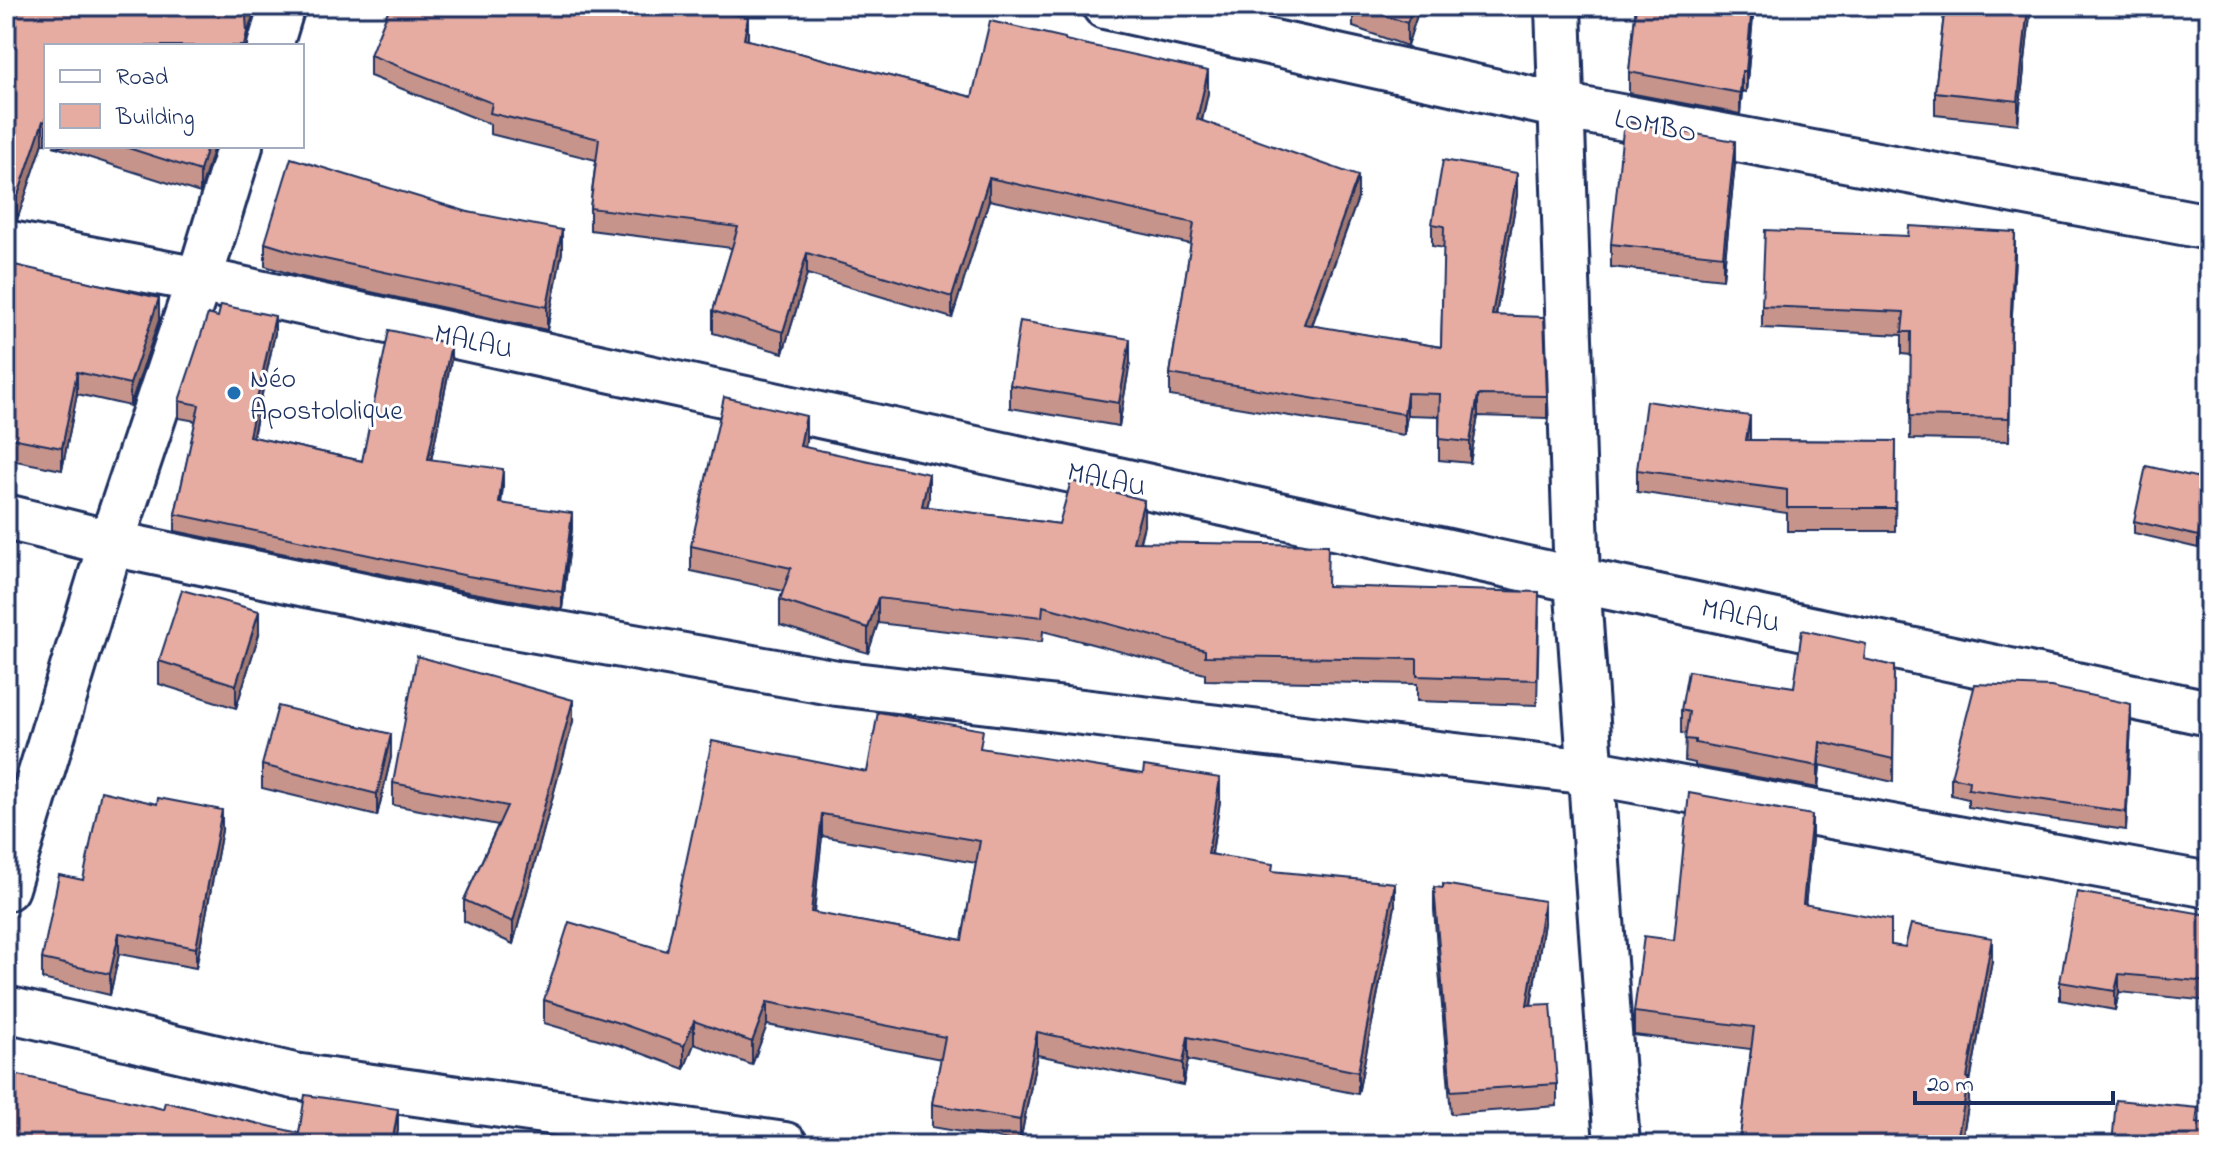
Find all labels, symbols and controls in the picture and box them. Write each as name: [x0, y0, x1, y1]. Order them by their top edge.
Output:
legend: [44, 44, 304, 148]
text: Road: [116, 61, 169, 96]
street label: LOMBO: [1611, 99, 1700, 155]
text: Building: [115, 101, 195, 136]
street label: MALAU: [430, 315, 516, 372]
place label: Néo Apostololique: [250, 360, 403, 433]
marker: Néo Apostololique: [225, 384, 243, 402]
street label: MALAU: [1063, 453, 1149, 510]
street label: MALAU: [1697, 589, 1783, 646]
scale bar: [1915, 1055, 2113, 1105]
text: 20 m: [1927, 1068, 1974, 1103]

